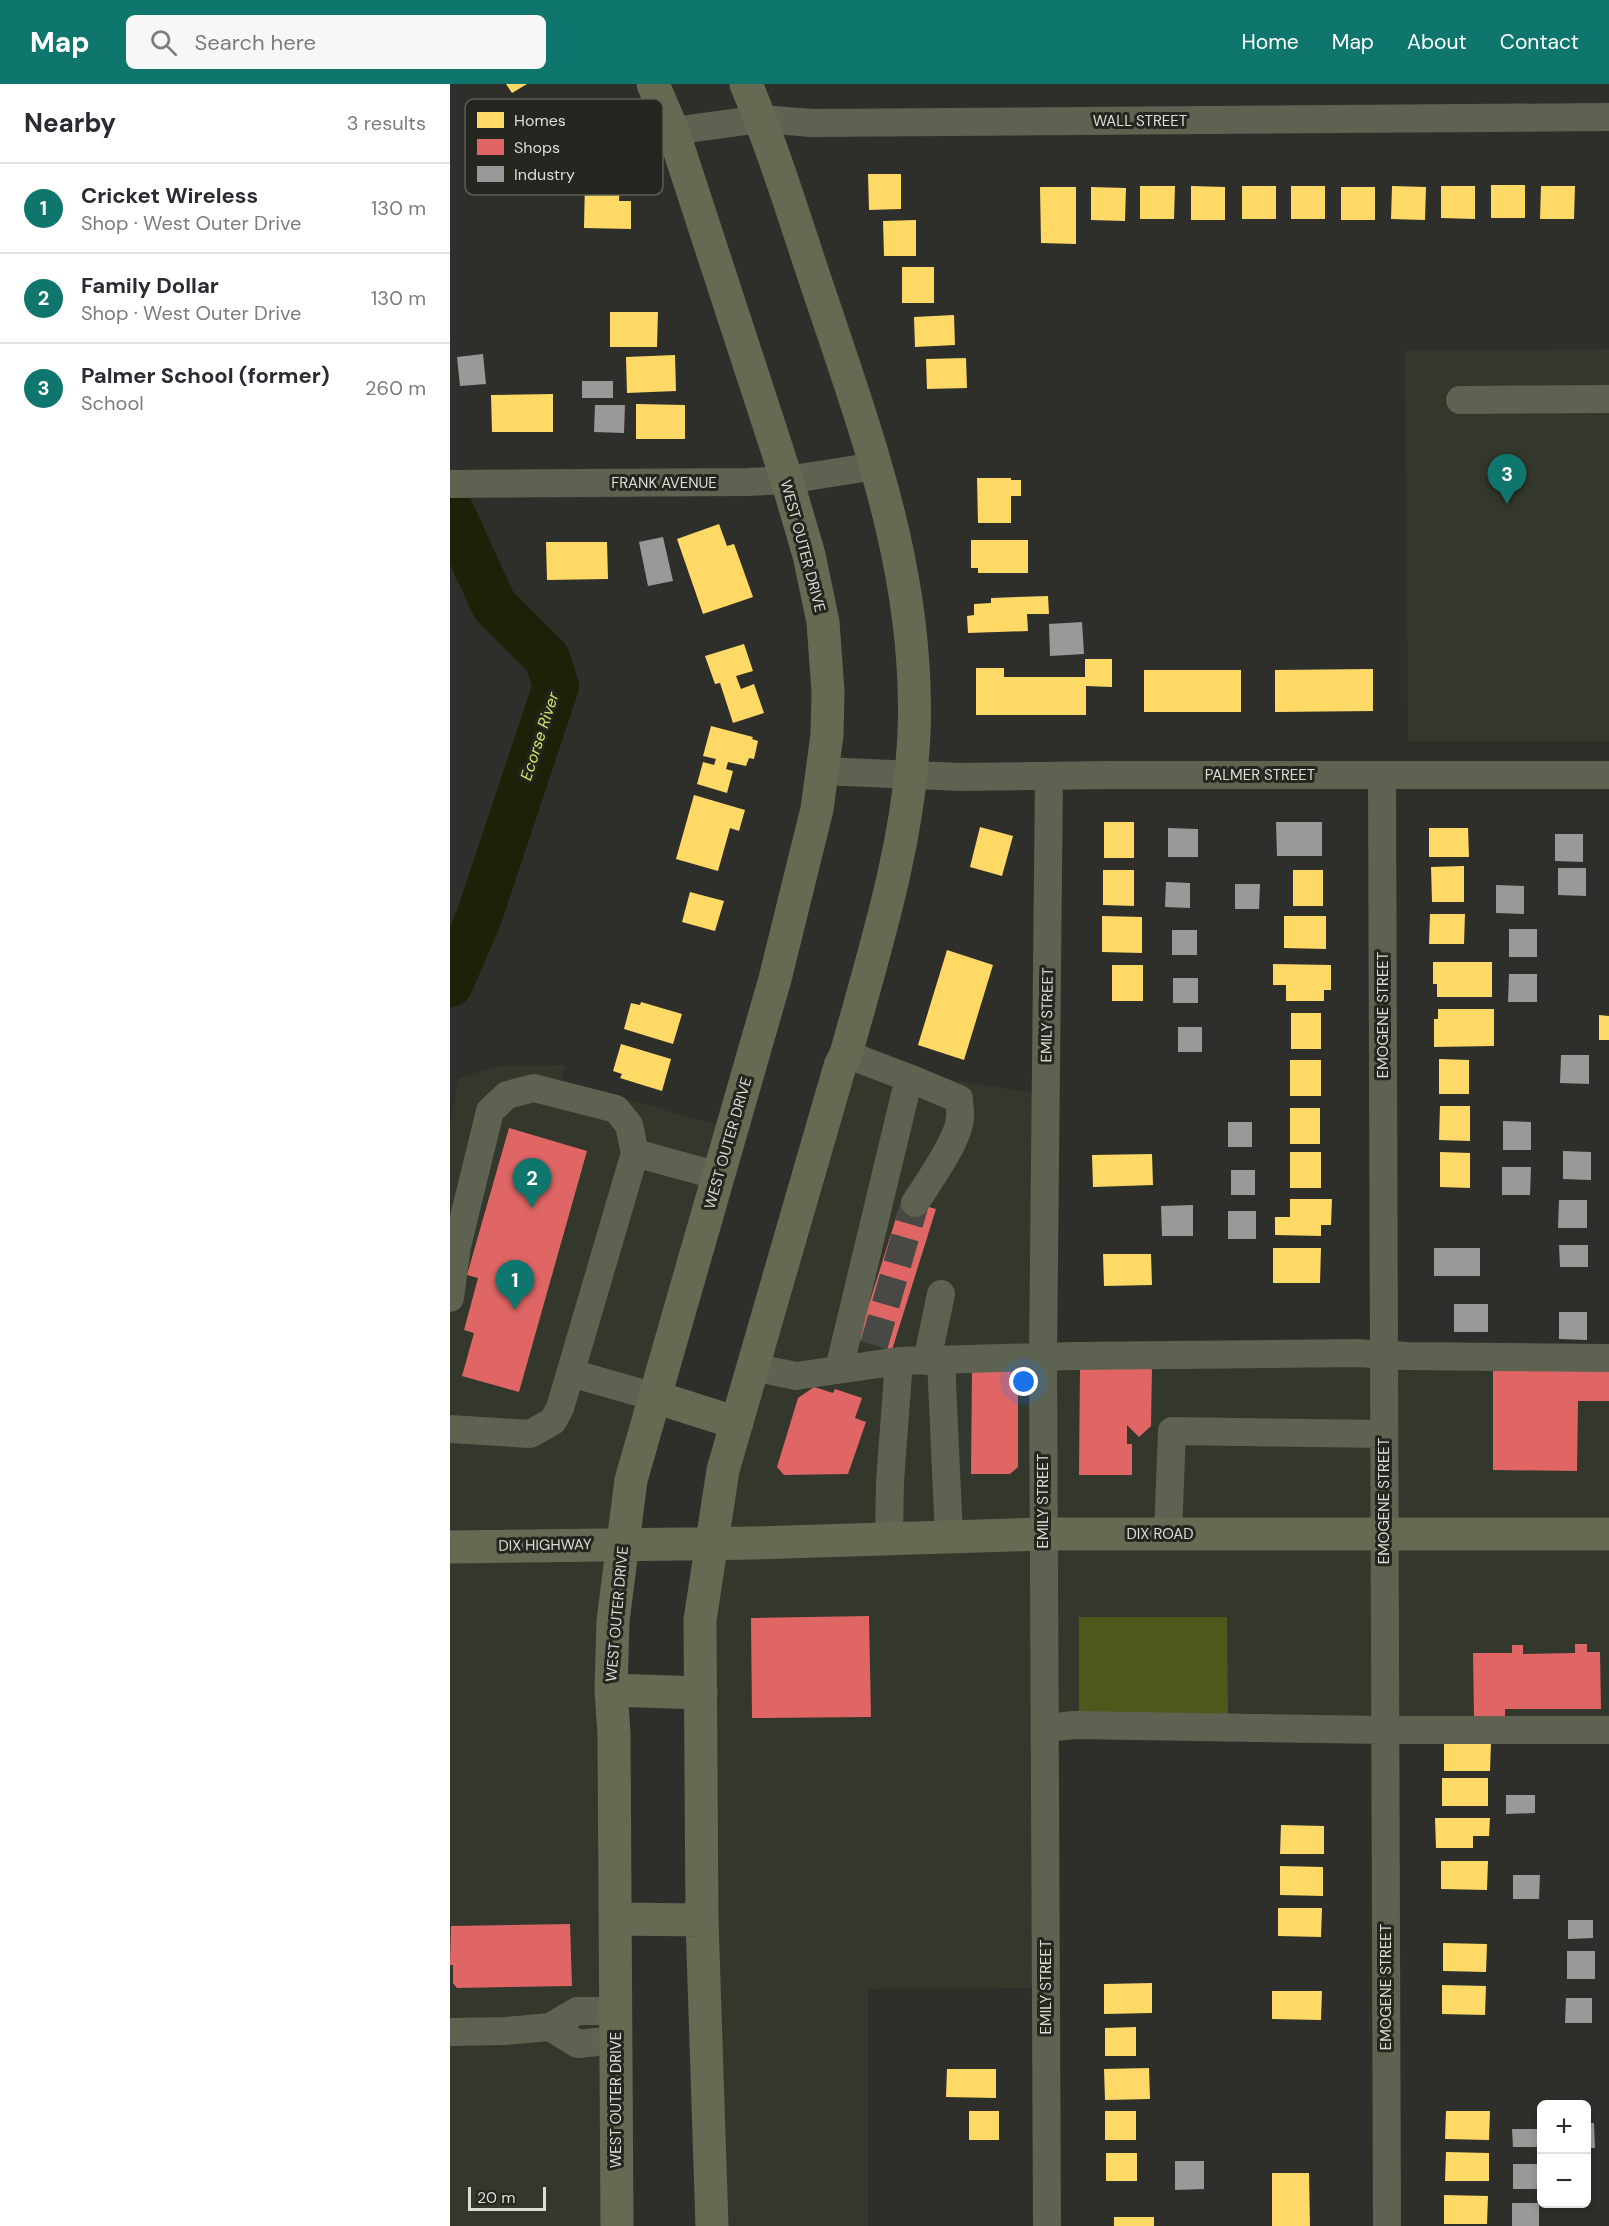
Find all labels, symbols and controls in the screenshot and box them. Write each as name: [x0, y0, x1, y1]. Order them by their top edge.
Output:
search box: [126, 15, 546, 69]
text: Map: [30, 24, 90, 61]
icon: search: [147, 26, 180, 59]
text: Search here: [195, 28, 316, 57]
text: Home: [1241, 28, 1299, 56]
text: Map: [1332, 28, 1374, 56]
text: About: [1407, 28, 1467, 56]
text: Contact: [1500, 28, 1579, 56]
legend: [465, 99, 663, 195]
text: Nearby: [24, 106, 116, 140]
text: 3 results: [347, 110, 426, 136]
text: Homes: [514, 110, 566, 131]
street label: WALL STREET: [1093, 111, 1187, 131]
text: Shops: [514, 137, 560, 158]
text: Industry: [514, 164, 575, 185]
text: Cricket Wireless: [81, 181, 258, 210]
text: 1: [40, 195, 47, 221]
text: 130 m: [371, 195, 426, 221]
text: Shop · West Outer Drive: [81, 210, 301, 236]
text: Family Dollar: [81, 271, 219, 300]
text: 2: [38, 285, 49, 311]
text: 130 m: [371, 285, 426, 311]
text: Shop · West Outer Drive: [81, 300, 301, 326]
text: Palmer School (former): [81, 361, 330, 390]
text: 3: [37, 375, 50, 401]
text: 260 m: [365, 375, 426, 401]
text: School: [81, 390, 144, 416]
pin: 3: [1488, 454, 1526, 504]
street label: FRANK AVENUE: [611, 473, 717, 493]
street label: WEST OUTER DRIVE: [776, 478, 830, 614]
water label: Ecorse River: [515, 688, 564, 783]
street label: PALMER STREET: [1205, 765, 1315, 785]
street label: EMOGENE STREET: [1373, 952, 1393, 1078]
street label: EMILY STREET: [1036, 967, 1058, 1063]
street label: WEST OUTER DRIVE: [700, 1075, 756, 1211]
pin: 2: [512, 1158, 551, 1208]
pin: 1: [496, 1260, 534, 1310]
your location: [1009, 1367, 1038, 1396]
street label: EMOGENE STREET: [1374, 1438, 1394, 1564]
street label: EMILY STREET: [1033, 1454, 1053, 1548]
street label: DIX ROAD: [1127, 1524, 1193, 1544]
street label: DIX HIGHWAY: [498, 1534, 592, 1556]
street label: WEST OUTER DRIVE: [601, 1545, 633, 1683]
street label: EMOGENE STREET: [1376, 1924, 1396, 2050]
street label: EMILY STREET: [1036, 1940, 1056, 2034]
street label: WEST OUTER DRIVE: [606, 2032, 626, 2168]
map controls: [1537, 2100, 1591, 2208]
button: +: [1537, 2100, 1591, 2154]
button: −: [1537, 2154, 1591, 2208]
scale bar: [468, 2184, 546, 2212]
text: 20 m: [477, 2187, 516, 2208]

